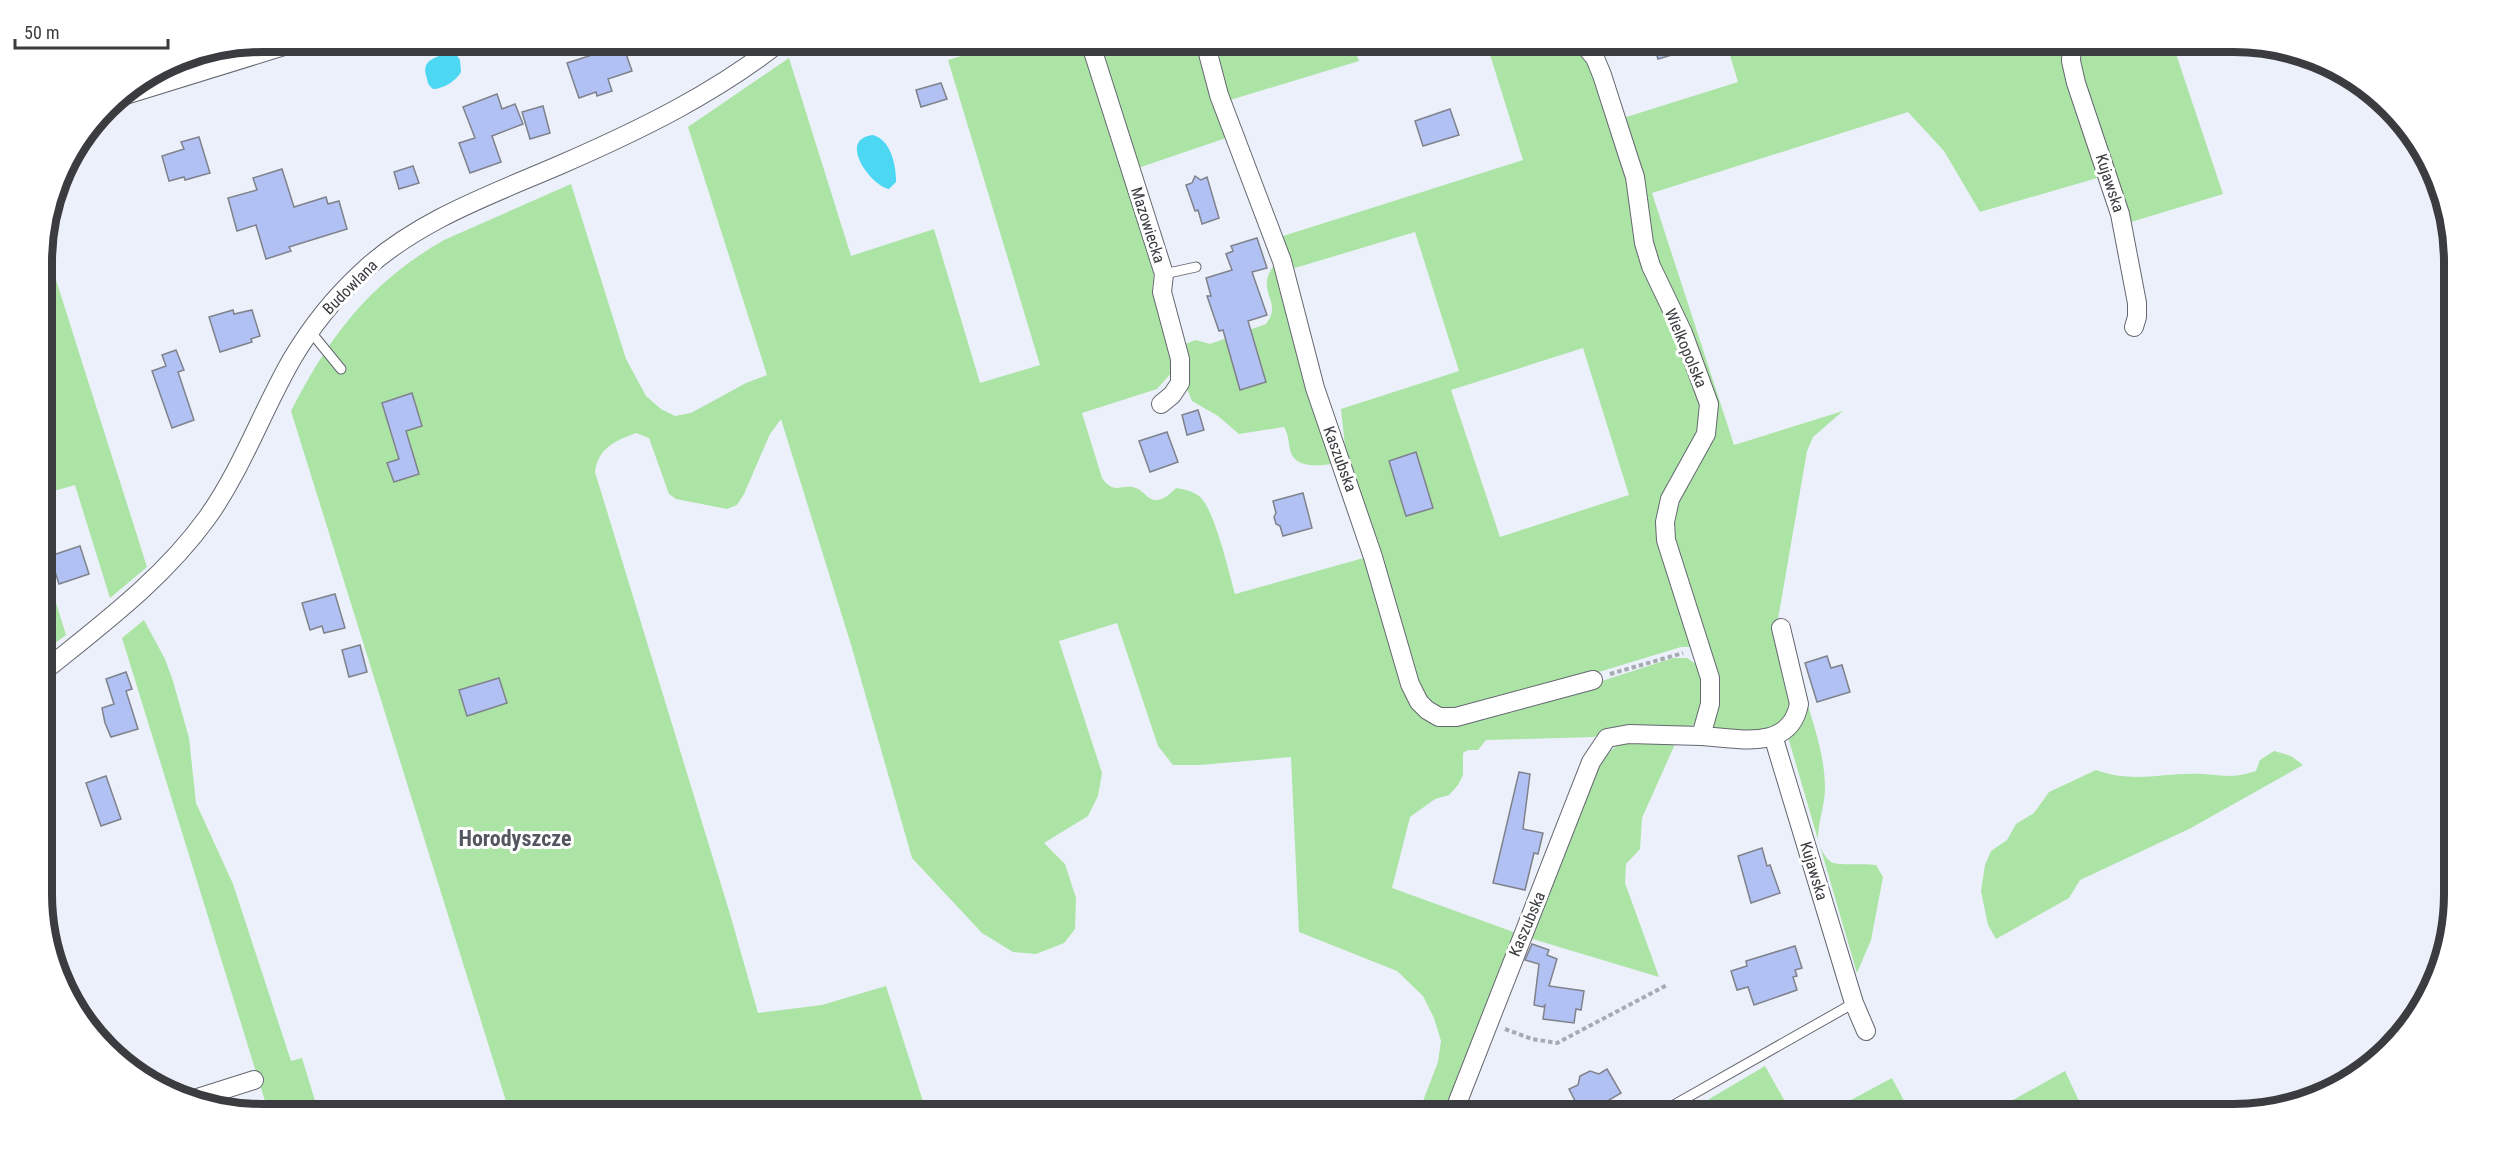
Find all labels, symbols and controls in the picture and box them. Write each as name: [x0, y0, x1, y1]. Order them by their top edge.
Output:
scale bar: [15, 12, 168, 50]
text: 50 m: [24, 22, 59, 43]
street label: Kujawska: [2092, 151, 2128, 215]
street label: Mazowiecka: [1127, 185, 1169, 265]
street label: Budowlana: [319, 256, 381, 318]
street label: Wielkopolska: [1661, 306, 1711, 390]
street label: Kaszubska: [1319, 424, 1361, 494]
district label: Horodyszcze: [458, 826, 572, 851]
street label: Kujawska: [1796, 839, 1832, 903]
street label: Kaszubska: [1505, 889, 1549, 959]

